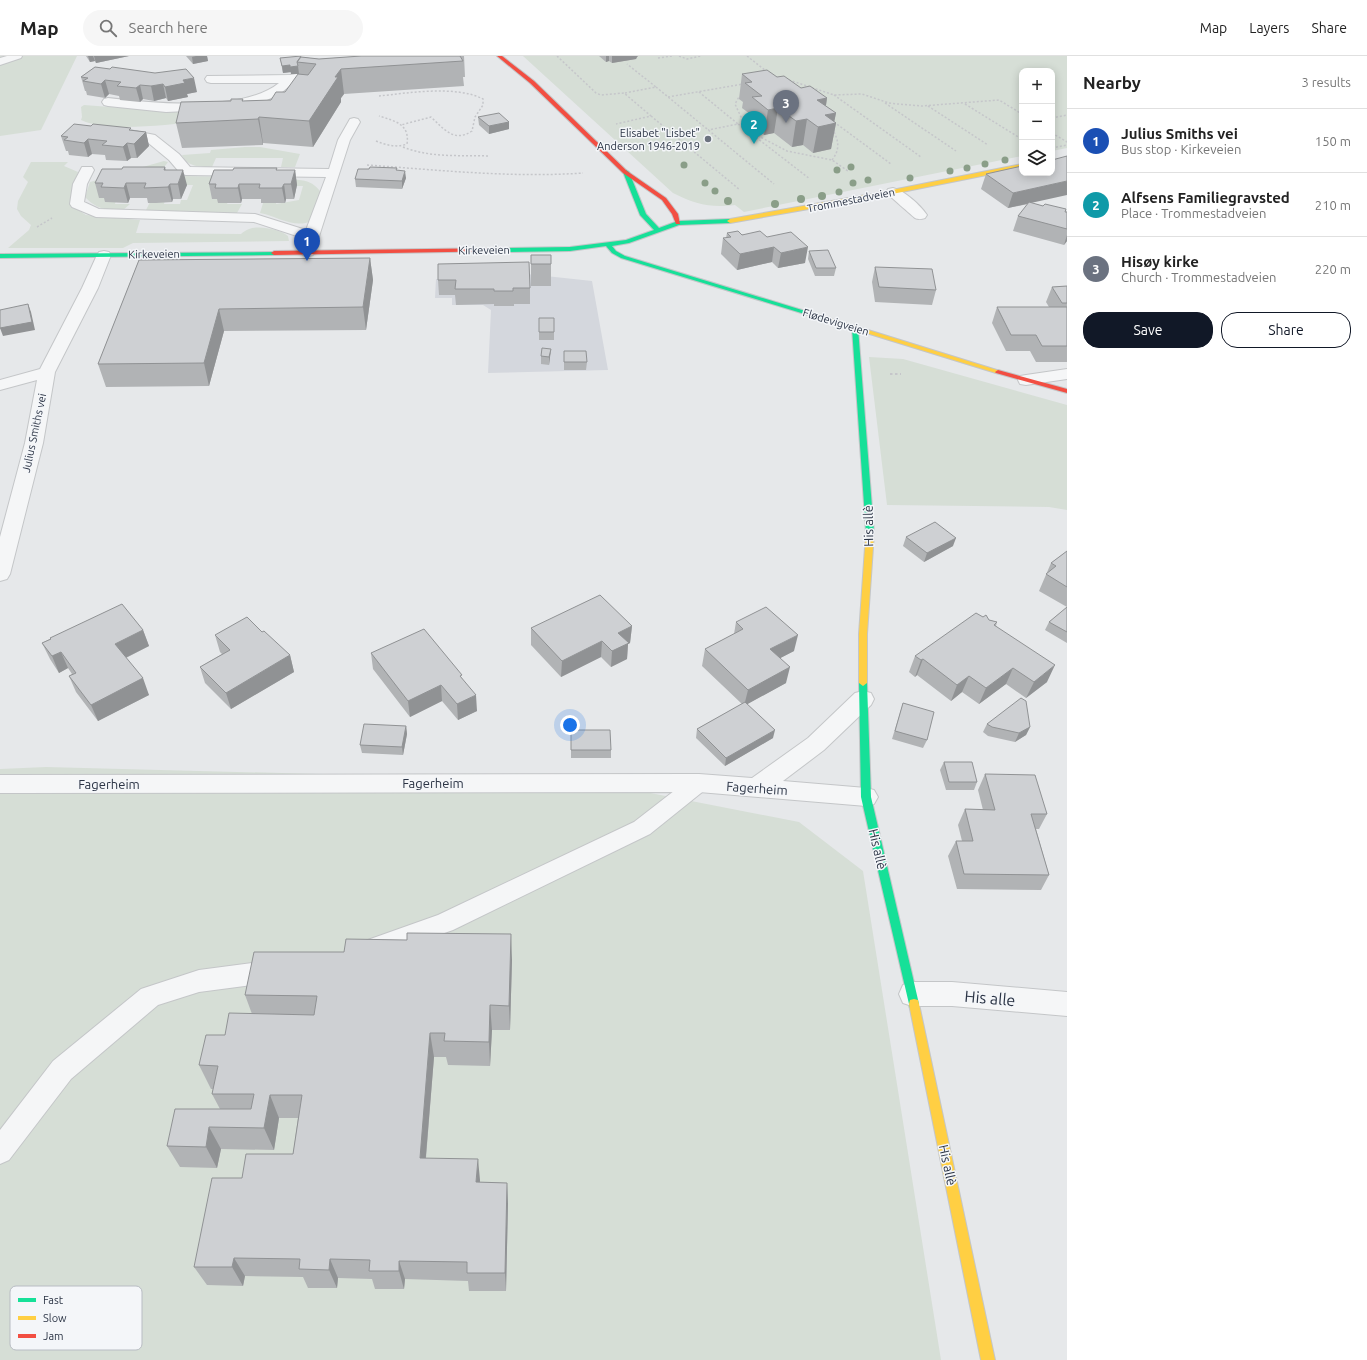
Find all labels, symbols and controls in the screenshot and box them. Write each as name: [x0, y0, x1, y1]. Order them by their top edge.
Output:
search box: [83, 10, 363, 46]
text: Map: [20, 17, 59, 39]
icon: search: [97, 17, 119, 39]
text: Search here: [129, 19, 208, 36]
text: Map: [1200, 20, 1227, 36]
text: Layers: [1249, 20, 1289, 36]
text: Share: [1311, 20, 1347, 36]
map controls: [1019, 68, 1055, 176]
button: +: [1019, 68, 1055, 104]
text: Nearby: [1083, 73, 1141, 92]
text: 3 results: [1301, 75, 1351, 89]
pin: 3: [773, 90, 799, 123]
button: −: [1019, 104, 1055, 140]
pin: 2: [741, 111, 767, 144]
text: Julius Smiths vei: [1121, 125, 1238, 142]
place label: Elisabet "Lisbet" Anderson 1946-2019: [597, 127, 700, 152]
marker: Elisabet "Lisbet" Anderson 1946-2019: [703, 134, 713, 144]
text: 1: [1092, 134, 1100, 148]
text: 150 m: [1315, 134, 1351, 148]
button: layers: [1019, 140, 1055, 176]
text: Bus stop · Kirkeveien: [1121, 142, 1241, 156]
street label: Trommestadveien: [806, 186, 896, 214]
text: Alfsens Familiegravsted: [1121, 189, 1290, 206]
text: 2: [1092, 198, 1100, 212]
text: 210 m: [1315, 198, 1351, 212]
text: Place · Trommestadveien: [1121, 206, 1266, 220]
pin: 1: [294, 228, 320, 261]
street label: Kirkeveien: [458, 244, 510, 256]
street label: Kirkeveien: [128, 248, 180, 260]
text: Hisøy kirke: [1121, 253, 1199, 270]
text: 3: [1092, 262, 1100, 276]
text: 220 m: [1315, 262, 1351, 276]
text: Church · Trommestadveien: [1121, 270, 1277, 284]
street label: Flødevigveien: [802, 306, 870, 338]
button: Save: [1083, 312, 1213, 348]
button: Share: [1221, 312, 1351, 348]
street label: Julius Smiths vei: [20, 392, 48, 474]
street label: His allè: [861, 505, 875, 547]
your location: [560, 715, 580, 735]
street label: Fagerheim: [402, 776, 464, 790]
street label: Fagerheim: [78, 777, 140, 791]
street label: Fagerheim: [726, 779, 788, 797]
street label: His allè: [867, 827, 889, 871]
street label: His alle: [964, 987, 1016, 1009]
street label: His allè: [937, 1143, 959, 1187]
legend: [10, 1286, 142, 1350]
text: Fast: [43, 1294, 64, 1306]
text: Slow: [43, 1312, 67, 1324]
text: Jam: [43, 1330, 64, 1342]

